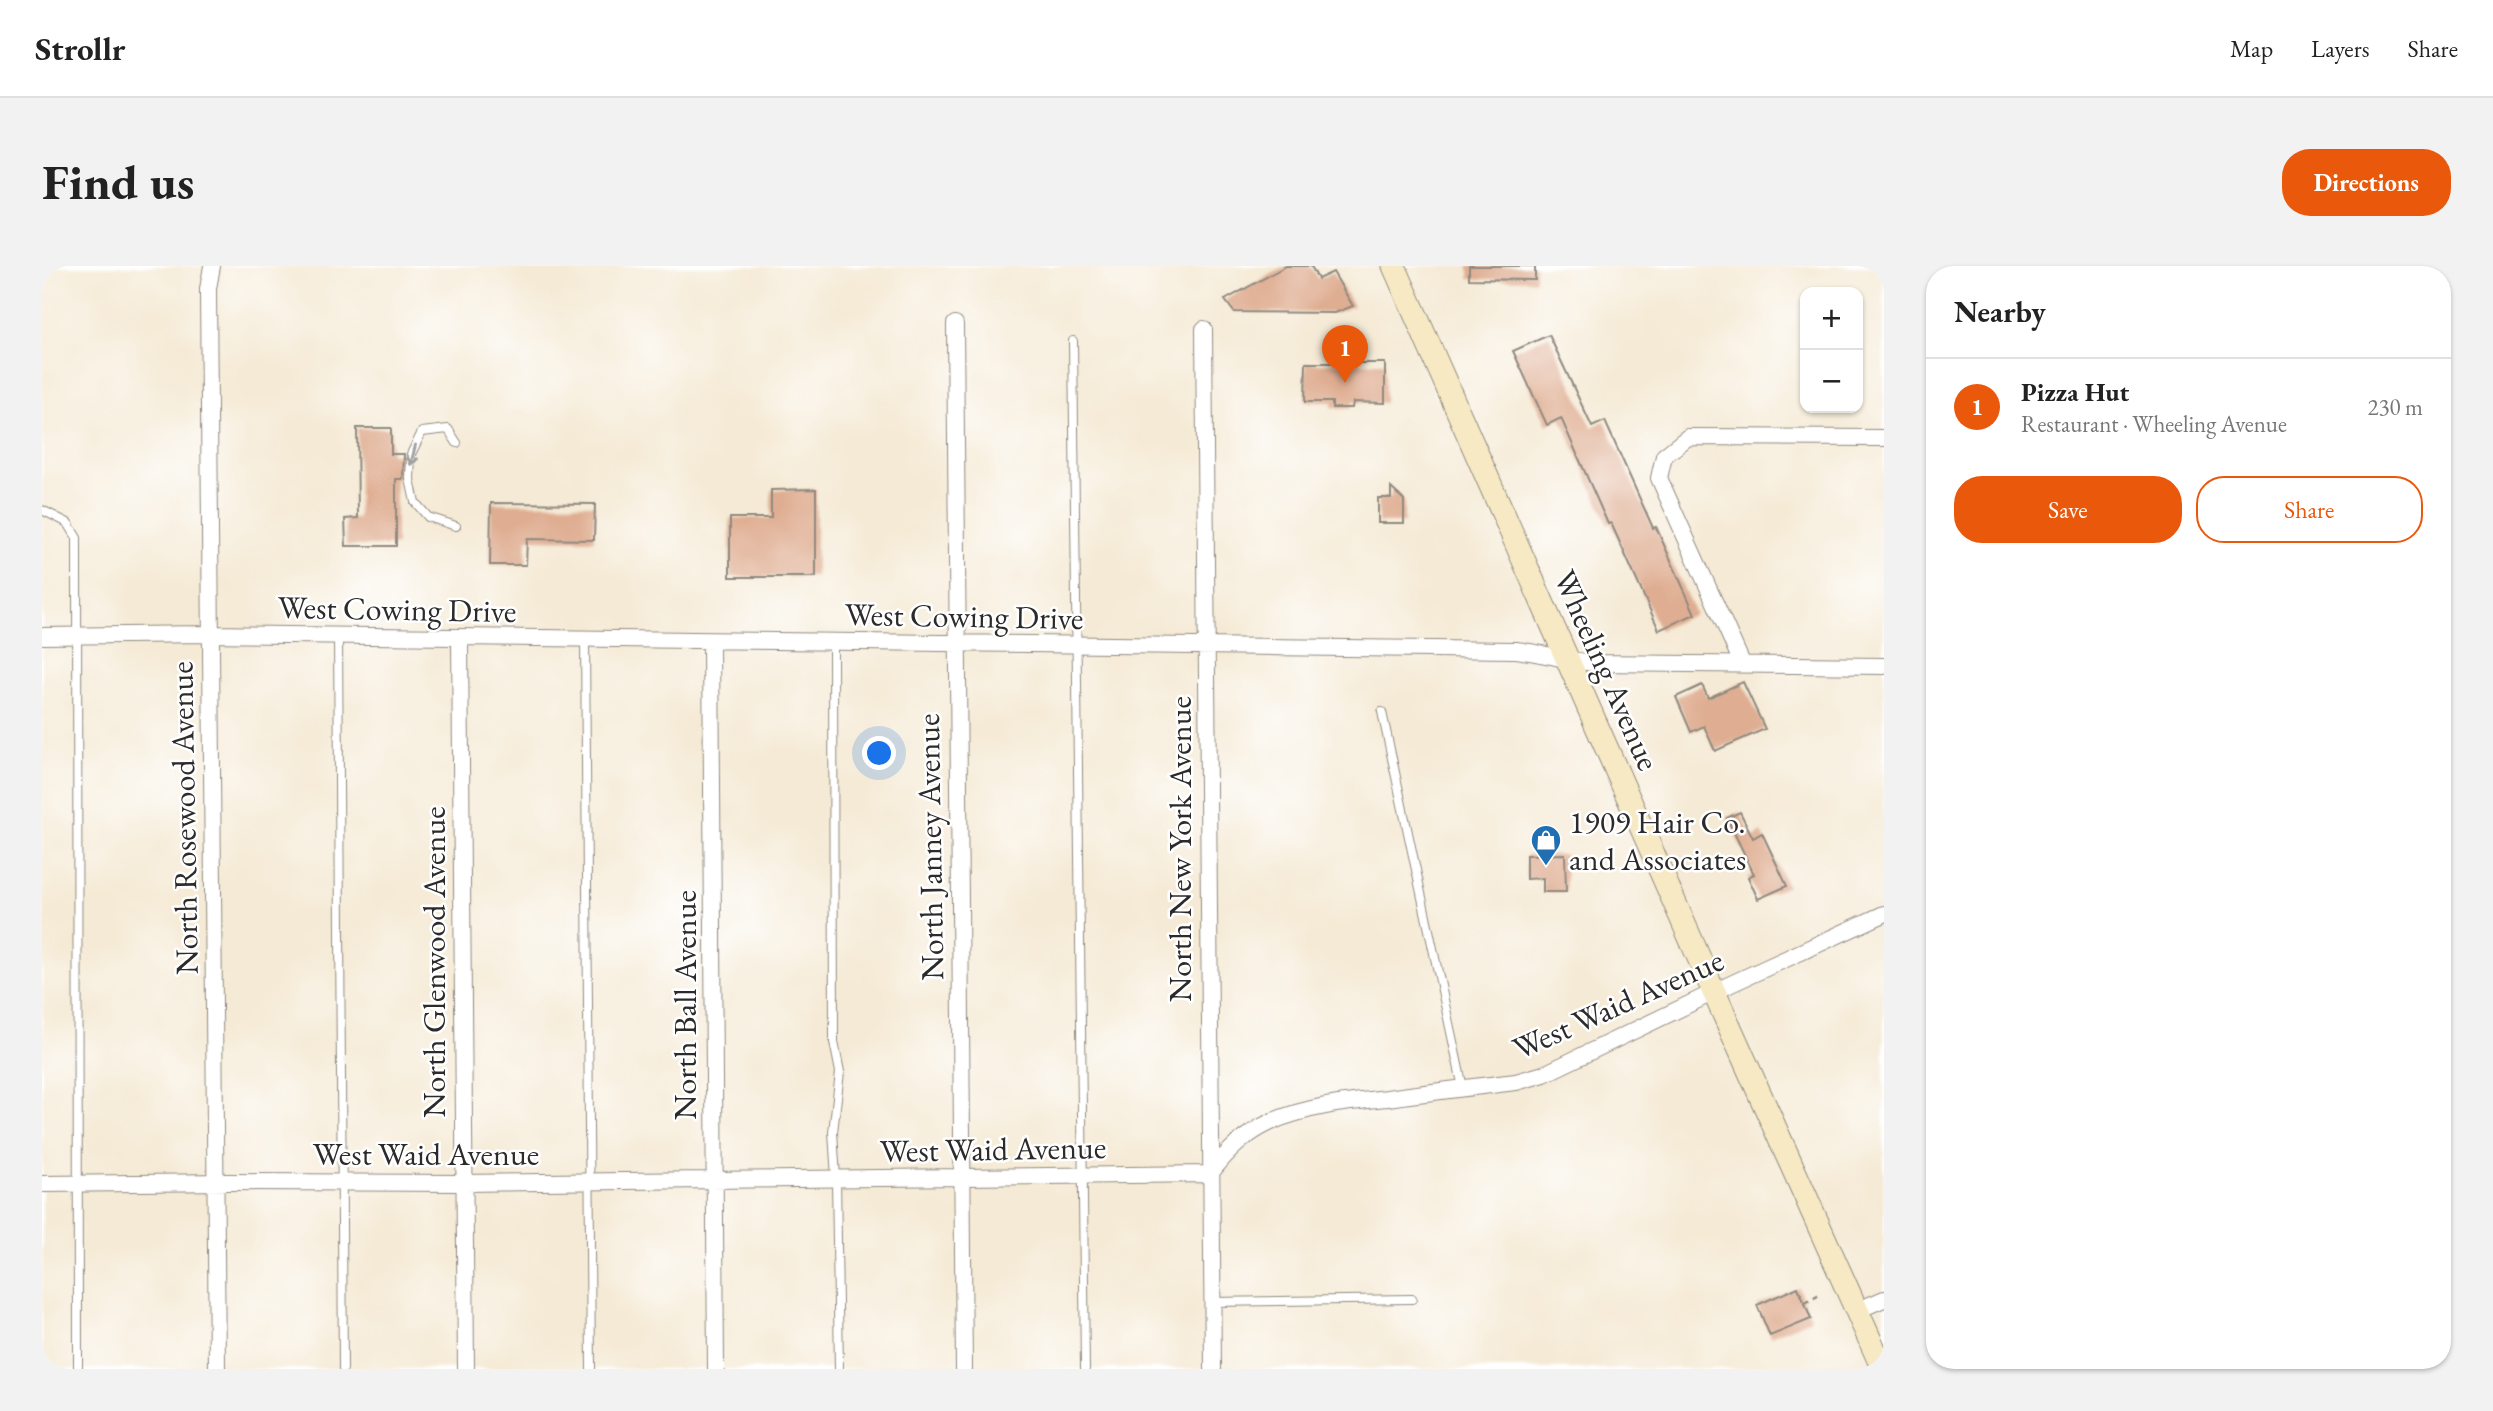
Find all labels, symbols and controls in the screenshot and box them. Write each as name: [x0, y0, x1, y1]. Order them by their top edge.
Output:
text: Strollr: [35, 27, 126, 70]
text: Map: [2230, 33, 2273, 64]
text: Layers: [2311, 33, 2370, 64]
text: Share: [2408, 33, 2458, 64]
button: Directions: [2282, 149, 2451, 216]
text: Find us: [42, 150, 194, 214]
map controls: [1800, 287, 1863, 413]
button: +: [1800, 287, 1863, 350]
text: Nearby: [1954, 292, 2046, 331]
pin: 1: [1322, 325, 1368, 383]
button: −: [1800, 350, 1863, 413]
text: Pizza Hut: [2021, 375, 2129, 409]
text: 1: [1971, 392, 1983, 422]
text: 230 m: [2367, 392, 2423, 422]
text: Restaurant · Wheeling Avenue: [2021, 409, 2287, 439]
one-way arrow: [406, 444, 419, 466]
button: Save: [1954, 476, 2182, 543]
button: Share: [2196, 476, 2423, 543]
street label: Wheeling Avenue: [1544, 563, 1670, 777]
street label: West Cowing Drive: [277, 586, 517, 632]
street label: West Cowing Drive: [844, 593, 1084, 639]
street label: North Rosewood Avenue: [160, 661, 208, 975]
street label: North New York Avenue: [1159, 696, 1201, 1002]
street label: North Janney Avenue: [907, 713, 953, 981]
your location: [862, 736, 896, 770]
place label: 1909 Hair Co. and Associates: [1569, 801, 1746, 880]
street label: North Glenwood Avenue: [413, 806, 455, 1118]
shop icon: 1909 Hair Co. and Associates: [1529, 823, 1563, 867]
street label: North Ball Avenue: [664, 890, 706, 1120]
street label: West Waid Avenue: [1506, 939, 1730, 1069]
street label: West Waid Avenue: [879, 1126, 1107, 1172]
street label: West Waid Avenue: [313, 1133, 539, 1175]

